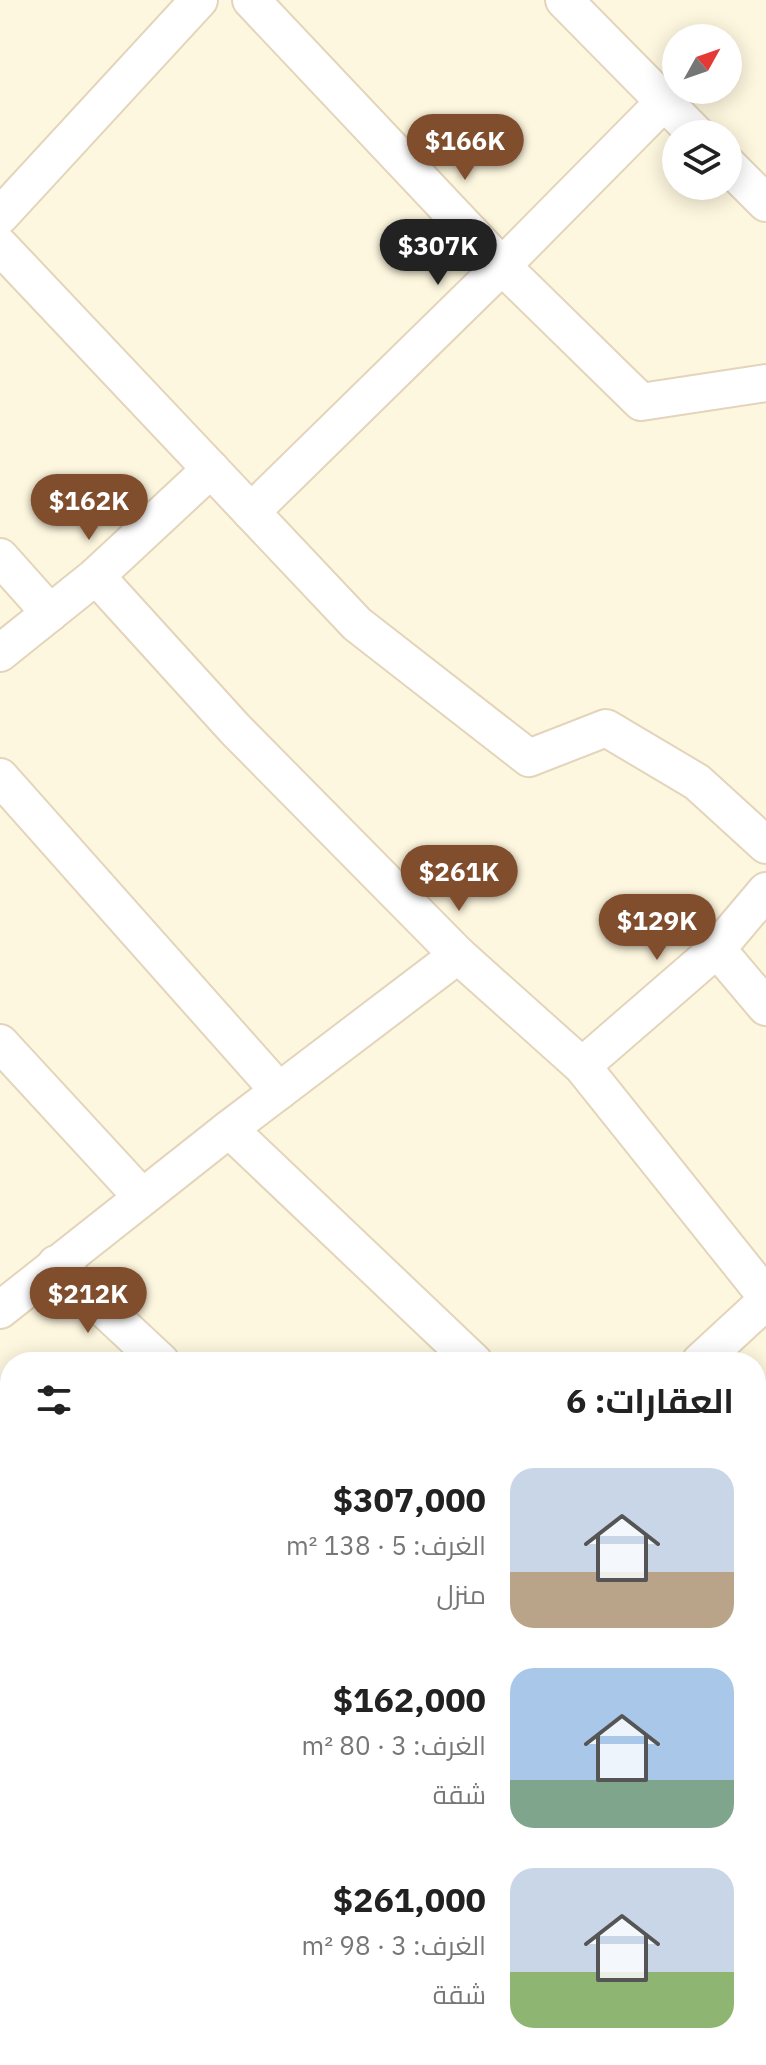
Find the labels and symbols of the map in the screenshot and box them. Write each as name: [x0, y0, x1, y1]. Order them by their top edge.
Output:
north arrow: [662, 24, 742, 104]
pin: $166K: [409, 114, 521, 182]
pin: $307K: [382, 219, 494, 287]
pin: $162K: [33, 474, 145, 542]
pin: $261K: [403, 845, 515, 913]
pin: $129K: [601, 894, 713, 962]
pin: $212K: [32, 1267, 144, 1335]

